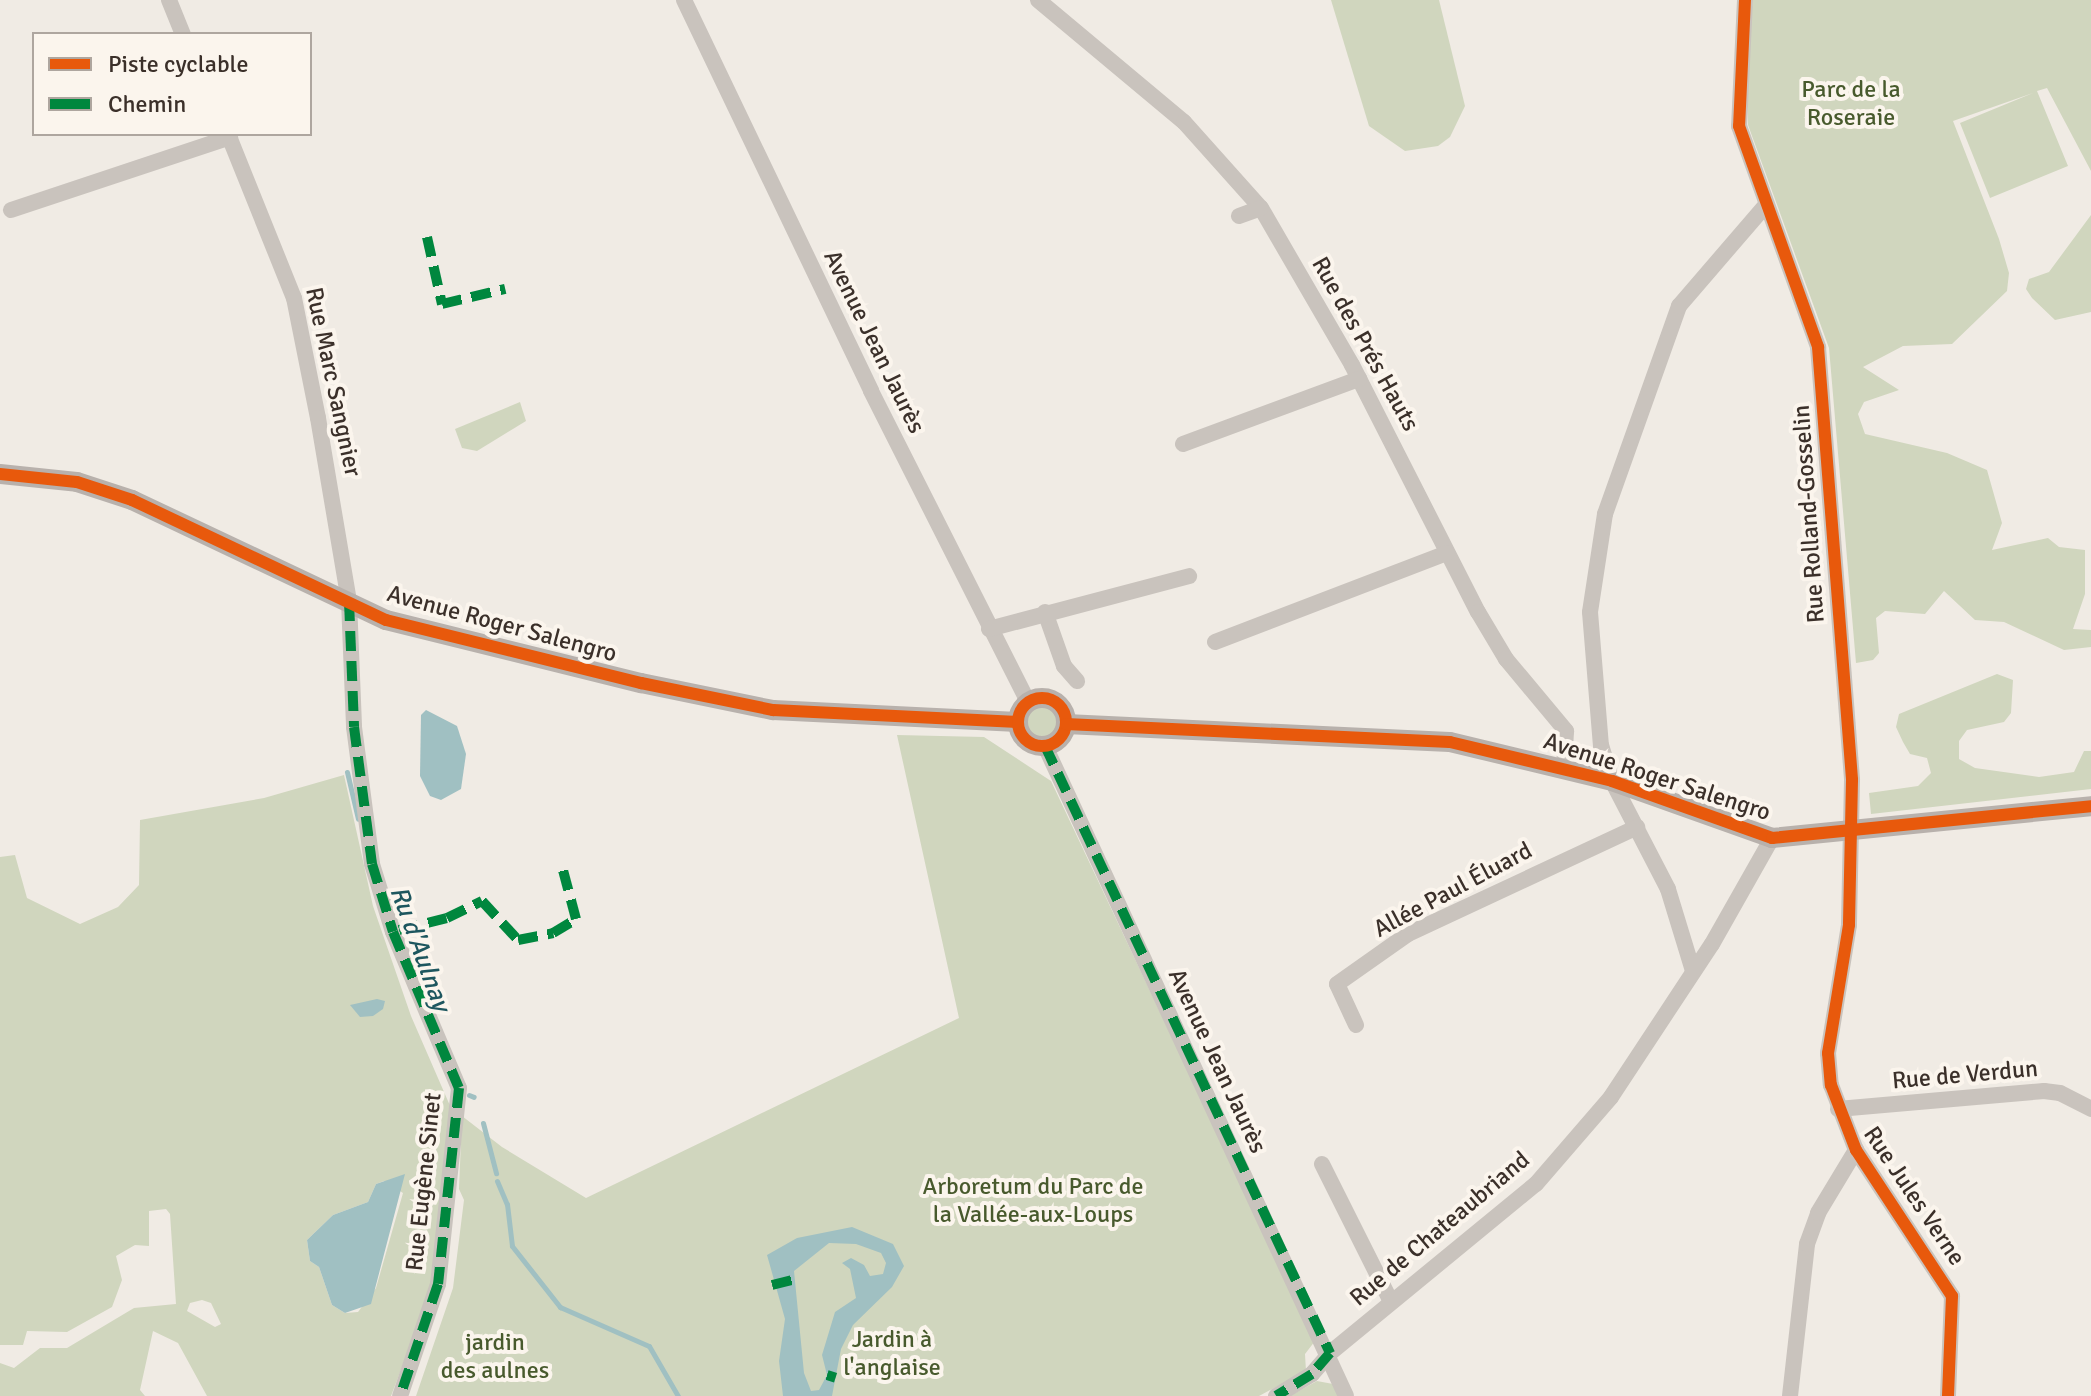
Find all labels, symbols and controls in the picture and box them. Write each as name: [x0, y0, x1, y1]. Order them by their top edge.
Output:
legend: [32, 32, 312, 136]
text: Piste cyclable: [108, 49, 248, 79]
park label: Parc de la Roseraie: [1801, 76, 1901, 132]
text: Chemin: [108, 89, 186, 119]
street label: Avenue Jean Jaurès: [817, 246, 931, 438]
street label: Rue des Prés Hauts: [1305, 252, 1425, 436]
street label: Rue Marc Sangnier: [299, 285, 367, 479]
street label: Rue Rolland-Gosselin: [1787, 404, 1831, 624]
street label: Avenue Roger Salengro: [384, 579, 620, 669]
street label: Avenue Roger Salengro: [1540, 727, 1774, 827]
street label: Allée Paul Éluard: [1369, 836, 1537, 944]
water label: Ru d'Aulnay: [382, 882, 456, 1016]
street label: Avenue Jean Jaurès: [1162, 964, 1272, 1158]
street label: Rue de Verdun: [1891, 1054, 2039, 1096]
street label: Rue Eugène Sinet: [400, 1091, 448, 1273]
street label: Rue Jules Verne: [1857, 1121, 1971, 1271]
street label: Rue de Chateaubriand: [1344, 1145, 1536, 1313]
park label: Arboretum du Parc de la Vallée-aux-Loups: [922, 1173, 1144, 1229]
park label: Jardin à l'anglaise: [843, 1326, 941, 1382]
park label: jardin des aulnes: [441, 1329, 549, 1385]

